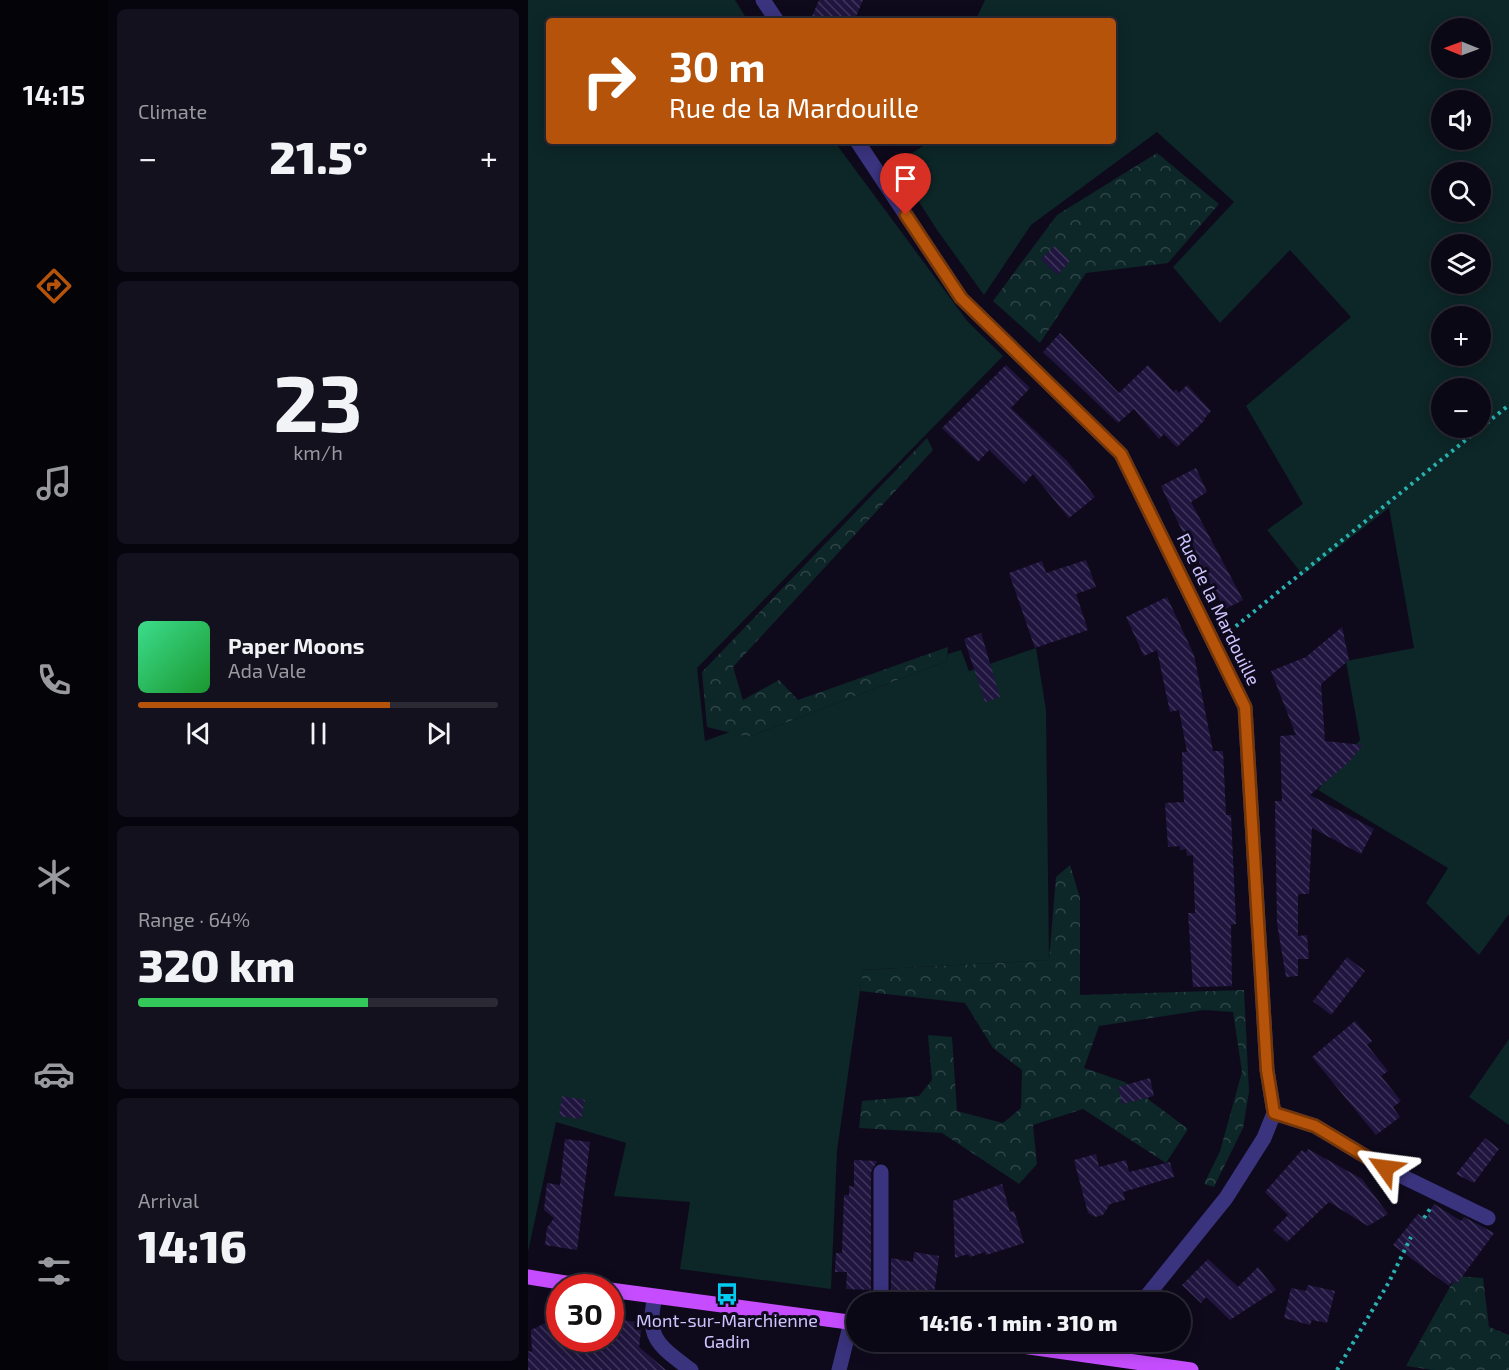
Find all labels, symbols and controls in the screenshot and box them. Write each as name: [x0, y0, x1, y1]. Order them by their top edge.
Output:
north arrow: [1431, 18, 1491, 78]
map controls: [1431, 18, 1491, 438]
text: 30 m: [669, 40, 765, 90]
icon: right: [570, 42, 648, 120]
text: 14:15: [23, 78, 85, 110]
button: sound: [1431, 90, 1491, 150]
text: Rue de la Mardouille: [669, 91, 919, 123]
text: Climate: [138, 99, 207, 123]
text: 21.5°: [269, 129, 368, 183]
text: −: [138, 137, 157, 177]
text: +: [480, 137, 498, 177]
pin: [880, 153, 931, 215]
icon: arrive: [889, 162, 922, 195]
button: search: [1431, 162, 1491, 222]
button: layers: [1431, 234, 1491, 294]
icon: directions: [33, 265, 75, 307]
button: +: [1431, 306, 1491, 366]
text: 23: [273, 354, 363, 448]
button: −: [1431, 378, 1491, 438]
text: km/h: [293, 440, 343, 464]
icon: music: [33, 462, 75, 504]
street label: Rue de la Mardouille: [1173, 529, 1265, 689]
text: Paper Moons: [228, 632, 364, 658]
text: Ada Vale: [228, 658, 306, 682]
icon: phone: [33, 659, 75, 701]
icon: previous: [182, 717, 215, 750]
icon: pause: [302, 717, 335, 750]
icon: next: [422, 717, 455, 750]
icon: climate: [33, 856, 75, 898]
text: Range · 64%: [138, 907, 250, 931]
text: 320 km: [138, 937, 295, 991]
icon: car: [33, 1053, 75, 1095]
position arrow: [1353, 1136, 1417, 1200]
text: Arrival: [138, 1188, 199, 1212]
text: 14:16: [138, 1218, 247, 1272]
icon: filters: [33, 1250, 75, 1292]
speed limit sign: 30: [546, 1274, 624, 1352]
bus stop icon: Mont-sur-Marchienne Gadin: [714, 1281, 740, 1307]
place label: Mont-sur-Marchienne Gadin: [636, 1309, 818, 1352]
text: 14:16 · 1 min · 310 m: [919, 1309, 1118, 1335]

